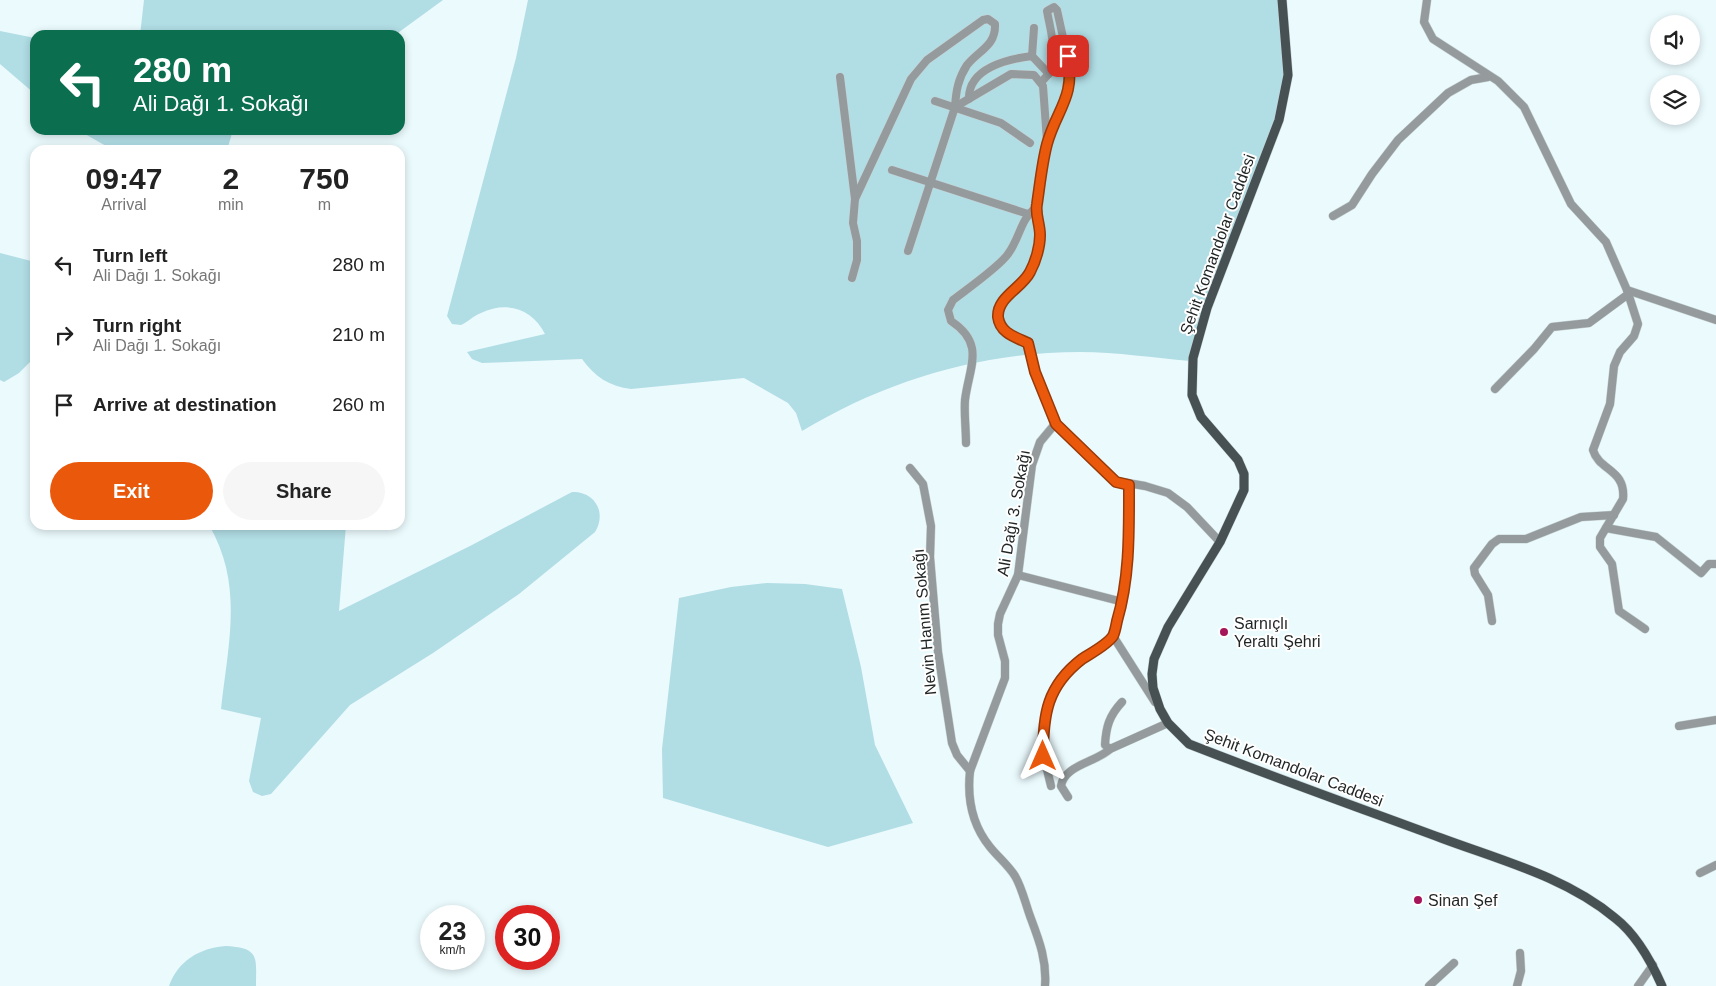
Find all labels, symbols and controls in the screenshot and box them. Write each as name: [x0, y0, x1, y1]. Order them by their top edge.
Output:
map controls: [1650, 15, 1700, 125]
button: sound: [1650, 15, 1700, 65]
pin: [1047, 35, 1089, 77]
icon: arrive: [1054, 42, 1082, 70]
icon: left: [50, 50, 115, 115]
text: 280 m: [133, 50, 232, 89]
button: layers: [1650, 75, 1700, 125]
text: Ali Dağı 1. Sokağı: [133, 91, 309, 116]
street label: Şehit Komandolar Caddesi: [1177, 152, 1258, 337]
text: 09:47: [86, 162, 162, 195]
text: 2: [222, 162, 239, 195]
text: 750: [299, 162, 349, 195]
text: Arrival: [101, 196, 147, 213]
text: min: [218, 196, 244, 213]
text: m: [318, 196, 331, 213]
text: Turn left: [93, 245, 168, 266]
icon: left: [50, 251, 78, 279]
text: 280 m: [332, 254, 385, 275]
text: Ali Dağı 1. Sokağı: [93, 267, 221, 284]
text: Turn right: [93, 315, 181, 336]
icon: right: [50, 321, 78, 349]
text: 210 m: [332, 324, 385, 345]
text: Ali Dağı 1. Sokağı: [93, 337, 221, 354]
icon: arrive: [50, 391, 78, 419]
text: Arrive at destination: [93, 394, 277, 415]
text: 260 m: [332, 394, 385, 415]
street label: Ali Dağı 3. Sokağı: [994, 449, 1033, 578]
button: Exit: [50, 462, 213, 520]
button: Share: [223, 462, 385, 520]
street label: Nevin Hanım Sokağı: [910, 548, 939, 696]
place label: Sarnıçlı Yeraltı Şehri: [1234, 615, 1321, 650]
marker: Sarnıçlı Yeraltı Şehri: [1218, 626, 1230, 638]
street label: Şehit Komandolar Caddesi: [1202, 725, 1386, 810]
position arrow: [1016, 729, 1068, 781]
place label: Sinan Şef: [1428, 892, 1498, 909]
marker: Sinan Şef: [1412, 894, 1424, 906]
speed limit sign: 30: [495, 905, 560, 970]
text: 23: [439, 917, 466, 945]
text: km/h: [439, 943, 466, 957]

